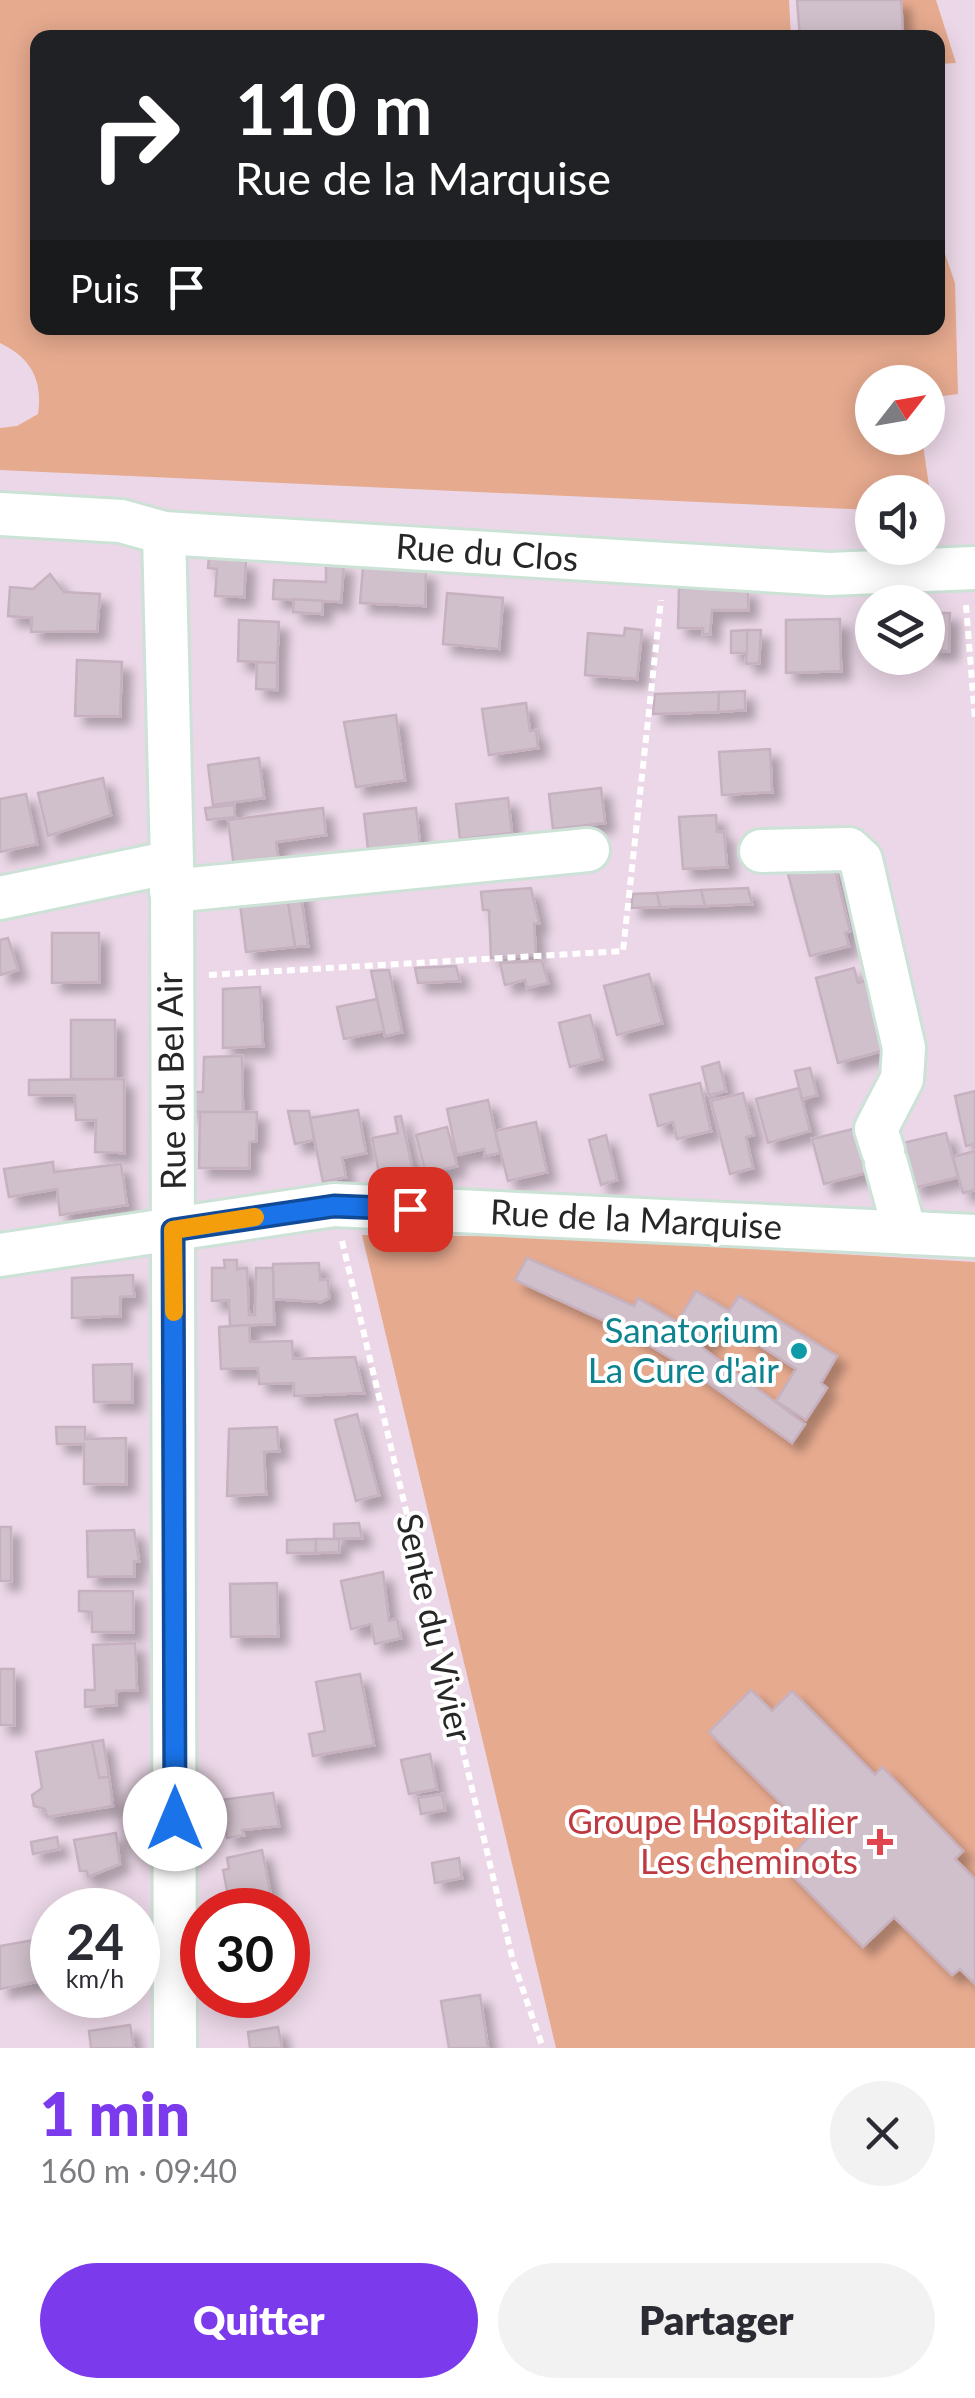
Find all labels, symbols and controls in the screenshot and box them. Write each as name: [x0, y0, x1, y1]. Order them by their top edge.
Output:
text: 110 m: [235, 66, 432, 150]
icon: right: [70, 70, 200, 200]
text: Rue de la Marquise: [235, 151, 611, 205]
icon: arrive: [159, 260, 214, 315]
text: Puis: [70, 265, 139, 311]
north arrow: [855, 365, 945, 455]
map controls: [855, 365, 945, 675]
button: sound: [855, 475, 945, 565]
street label: Rue du Clos: [394, 524, 580, 578]
button: layers: [855, 585, 945, 675]
street label: Rue du Bel Air: [147, 971, 193, 1190]
pin: [368, 1167, 453, 1252]
icon: arrive: [383, 1182, 438, 1237]
street label: Rue de la Marquise: [489, 1189, 783, 1247]
place label: Sanatorium La Cure d'air: [588, 1308, 779, 1390]
marker: Sanatorium La Cure d'air: [788, 1340, 810, 1362]
street label: Sente du Vivier: [389, 1509, 483, 1746]
position arrow: [123, 1767, 227, 1871]
place label: Groupe Hospitalier Les cheminots: [567, 1799, 858, 1881]
marker: Groupe Hospitalier Les cheminots: [867, 1829, 893, 1855]
speed limit sign: 30: [180, 1888, 310, 2018]
text: 24: [66, 1911, 124, 1971]
text: km/h: [66, 1963, 124, 1993]
text: 1 min: [40, 2077, 190, 2149]
button: close: [830, 2081, 935, 2186]
text: 160 m · 09:40: [40, 2151, 237, 2190]
button: Quitter: [40, 2263, 478, 2378]
button: Partager: [498, 2263, 935, 2378]

